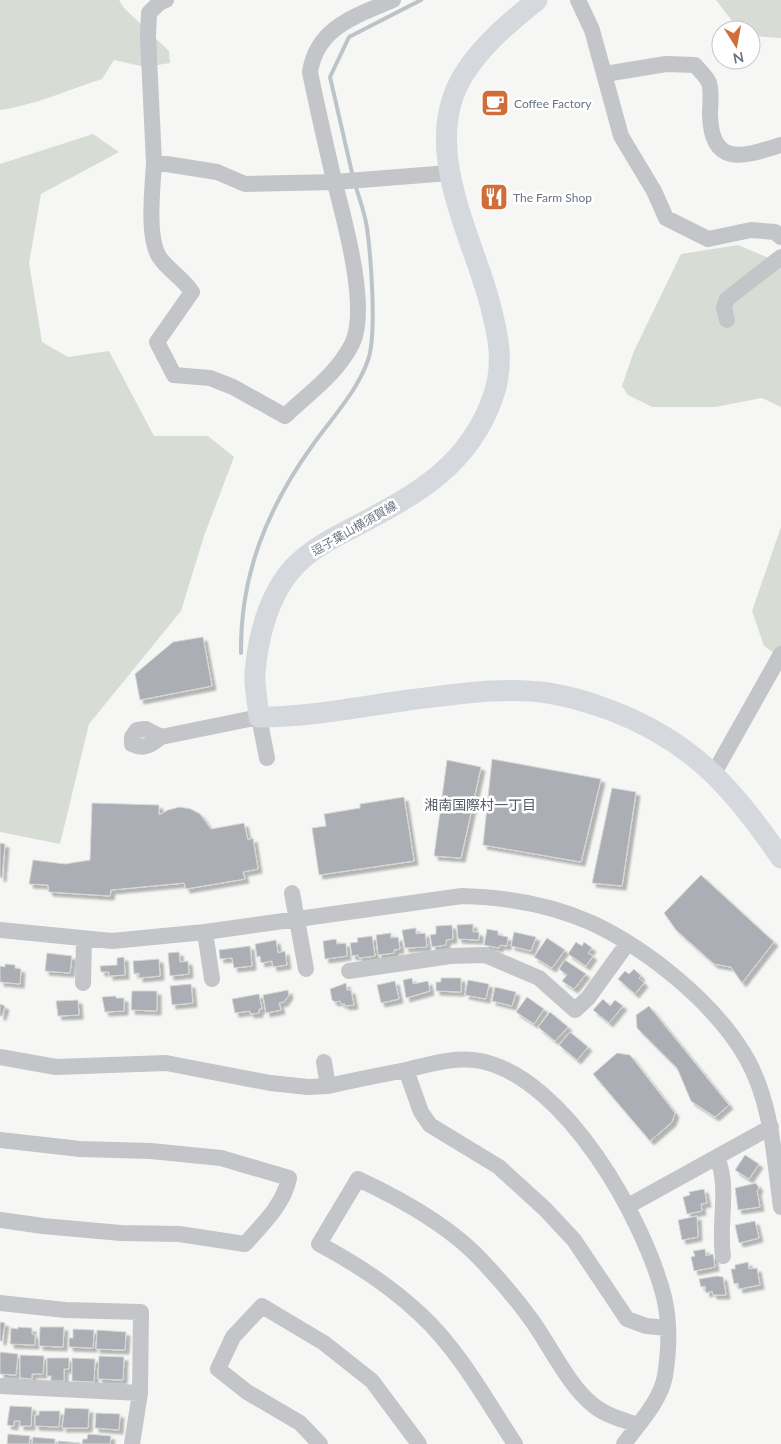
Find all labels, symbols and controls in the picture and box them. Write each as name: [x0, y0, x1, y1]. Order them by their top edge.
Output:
north arrow: [711, 20, 761, 70]
text: N: [732, 49, 745, 68]
cafe icon: Coffee Factory: [480, 88, 510, 118]
place label: Coffee Factory: [514, 96, 592, 111]
restaurant icon: The Farm Shop: [479, 182, 509, 212]
place label: The Farm Shop: [513, 190, 592, 205]
street label: 逗子葉山横須賀線: [309, 498, 399, 558]
district label: 湘南国際村一丁目: [424, 796, 536, 813]

